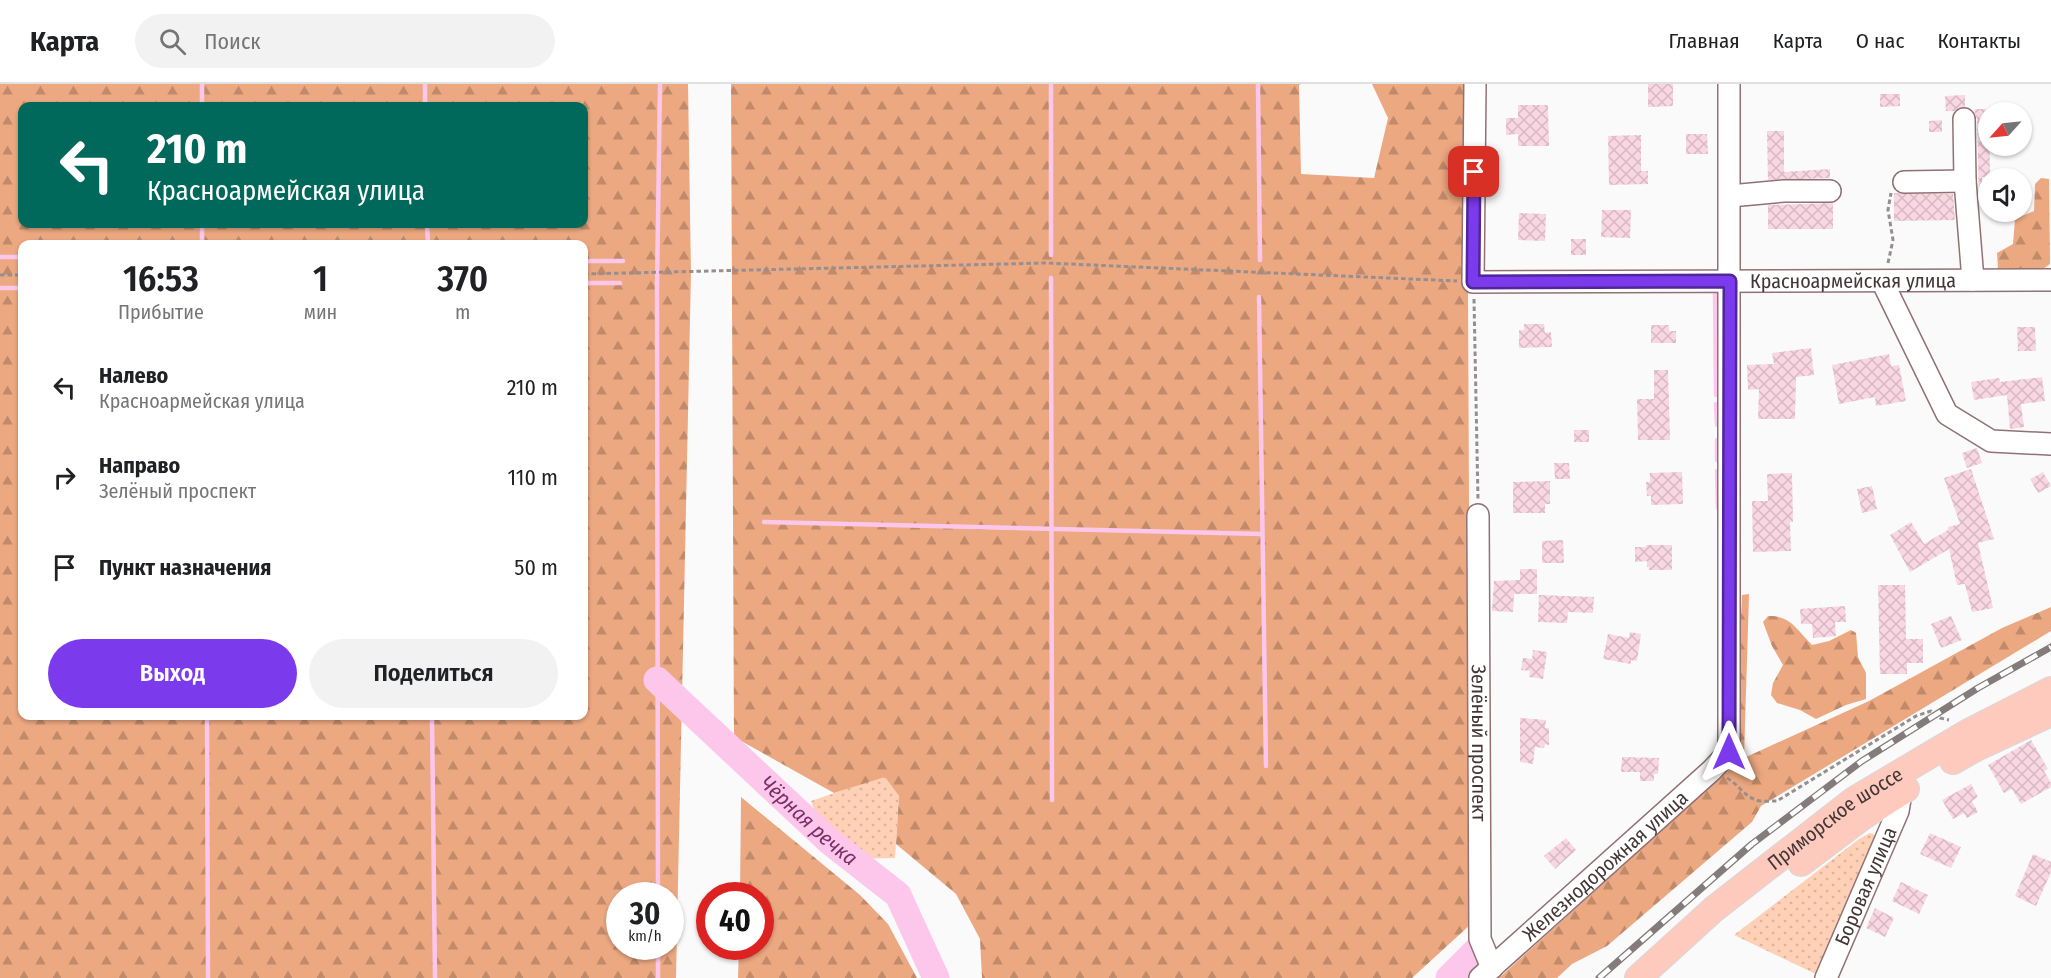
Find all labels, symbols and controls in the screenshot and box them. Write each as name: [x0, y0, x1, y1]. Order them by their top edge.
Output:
search box: [135, 14, 555, 68]
text: Карта: [30, 25, 99, 58]
icon: search: [156, 25, 189, 58]
text: Поиск: [204, 28, 261, 55]
text: Главная: [1669, 28, 1740, 54]
text: Карта: [1773, 28, 1823, 54]
text: О нас: [1856, 28, 1904, 54]
text: Контакты: [1937, 28, 2021, 54]
north arrow: [1978, 102, 2032, 156]
map controls: [1978, 102, 2032, 222]
text: 210 m: [147, 124, 247, 174]
icon: left: [48, 126, 126, 204]
pin: [1448, 146, 1499, 197]
icon: arrive: [1457, 155, 1490, 188]
button: sound: [1978, 168, 2032, 222]
text: Красноармейская улица: [147, 175, 425, 207]
text: 16:53: [123, 257, 199, 301]
text: 1: [313, 257, 328, 301]
text: 370: [437, 257, 488, 301]
street label: Красноармейская улица: [1750, 268, 1956, 293]
text: Прибытие: [118, 300, 204, 324]
text: мин: [304, 300, 337, 324]
text: m: [455, 300, 470, 324]
text: Налево: [99, 362, 168, 389]
icon: left: [48, 371, 81, 404]
text: 210 m: [507, 374, 558, 401]
text: Красноармейская улица: [99, 389, 305, 413]
text: Направо: [99, 452, 180, 479]
icon: right: [48, 461, 81, 494]
text: 110 m: [508, 464, 558, 491]
text: Зелёный проспект: [99, 479, 256, 503]
icon: arrive: [48, 551, 81, 584]
text: Пункт назначения: [99, 554, 271, 581]
text: 50 m: [514, 554, 558, 581]
button: Выход: [48, 639, 297, 708]
button: Поделиться: [309, 639, 558, 708]
street label: Зелёный проспект: [1467, 664, 1491, 823]
position arrow: [1697, 720, 1761, 784]
street label: Приморское шоссе: [1763, 762, 1907, 875]
water label: Чёрная речка: [755, 770, 863, 871]
street label: Железнодорожная улица: [1518, 786, 1693, 946]
street label: Боровая улица: [1829, 823, 1902, 949]
speed limit sign: 40: [696, 882, 774, 960]
text: 30: [630, 896, 660, 932]
text: km/h: [628, 927, 662, 945]

